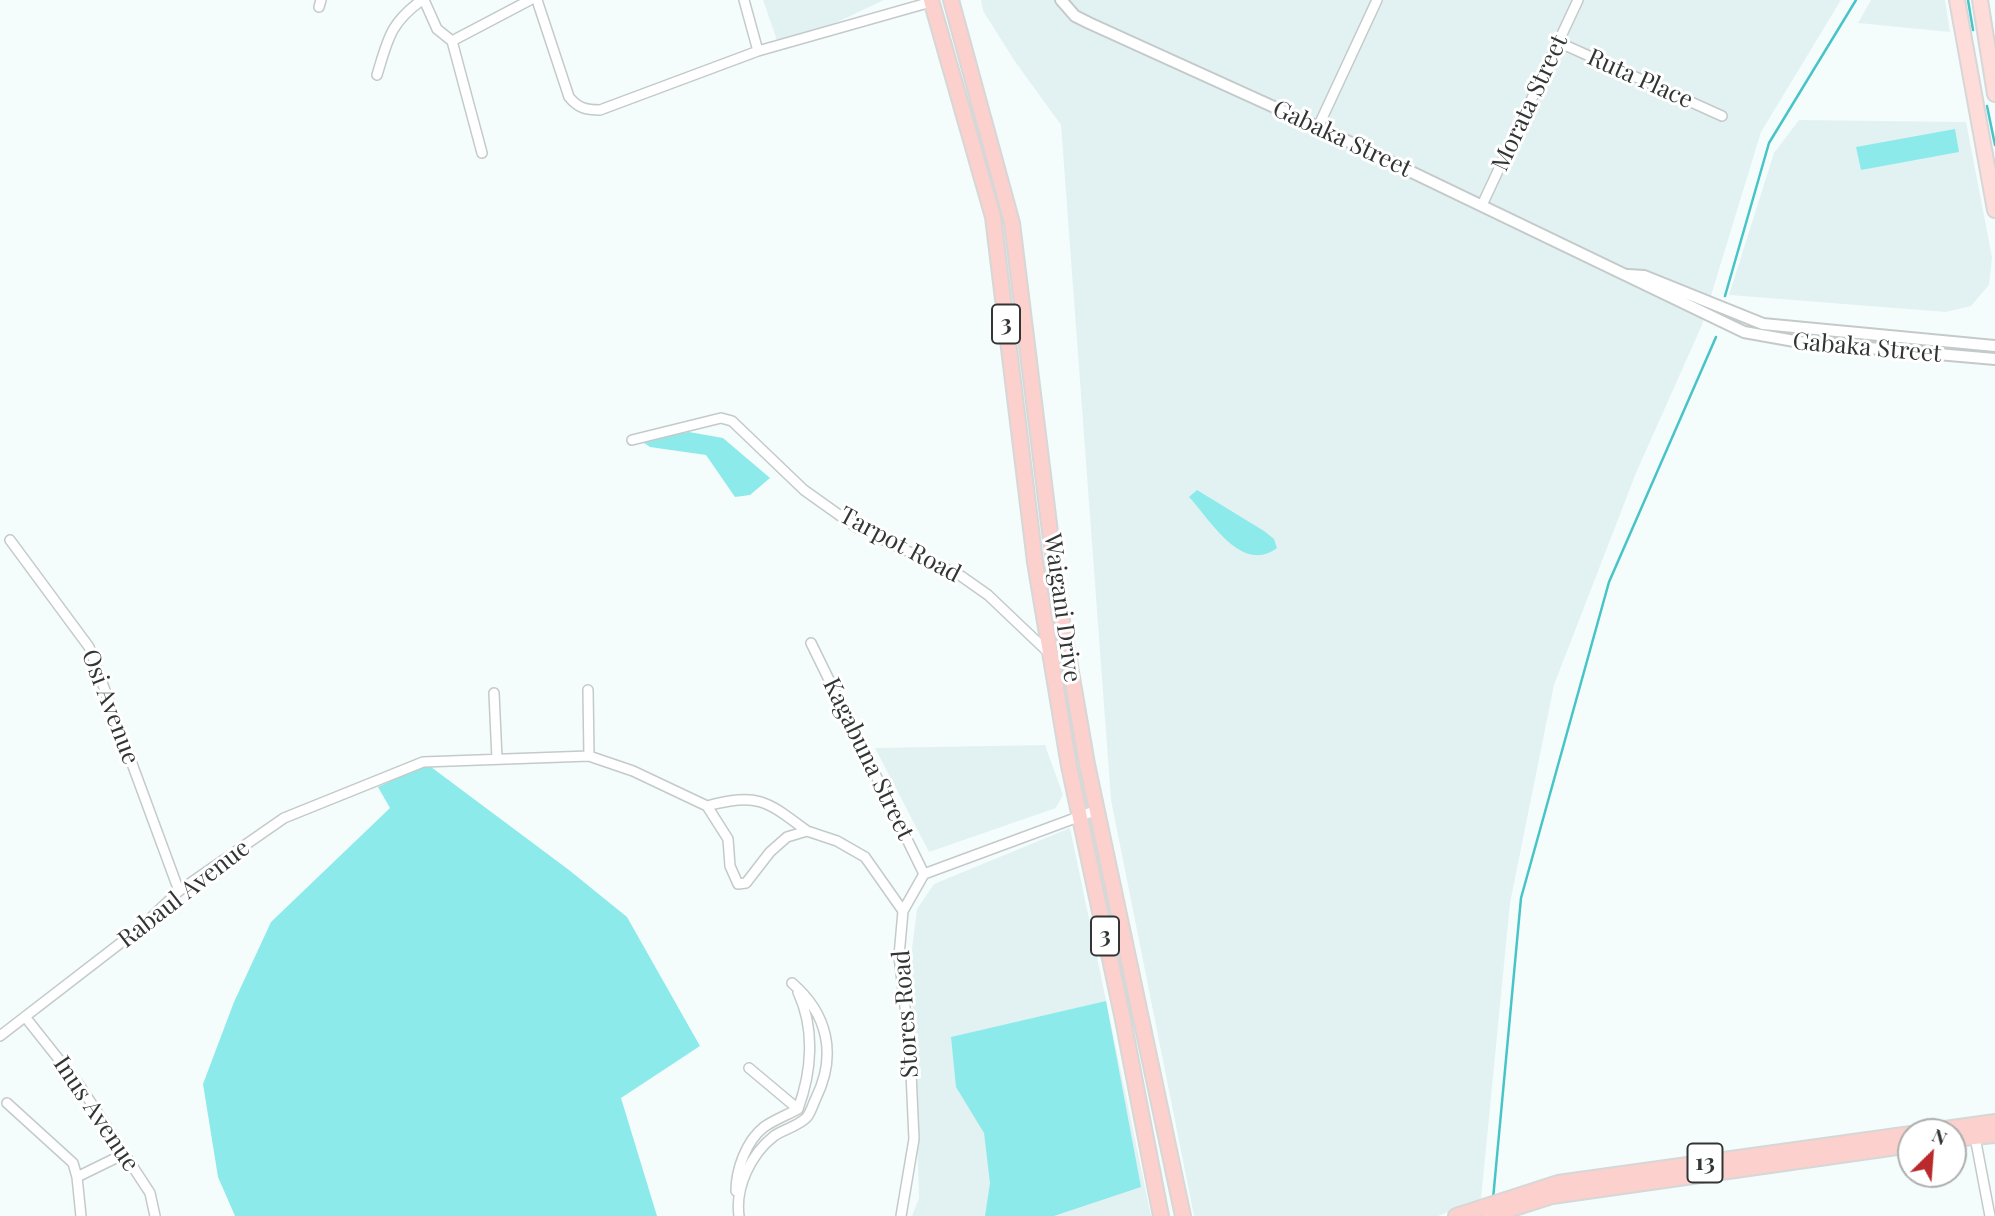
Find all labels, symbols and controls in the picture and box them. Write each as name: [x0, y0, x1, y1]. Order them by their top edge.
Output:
street label: Morata Street: [1486, 30, 1574, 176]
street label: Ruta Place: [1583, 43, 1697, 115]
street label: Gabaka Street: [1268, 94, 1416, 184]
road number: 3: [992, 304, 1020, 344]
street label: Gabaka Street: [1791, 327, 1943, 369]
street label: Tarpot Road: [834, 501, 966, 589]
street label: Waigani Drive: [1037, 532, 1087, 684]
street label: Osi Avenue: [75, 645, 145, 769]
street label: Kagabuna Street: [816, 674, 920, 844]
street label: Rabaul Avenue: [113, 834, 255, 954]
road number: 3: [1091, 917, 1119, 956]
street label: Stores Road: [887, 949, 925, 1079]
street label: Inus Avenue: [47, 1051, 145, 1177]
north arrow: [1897, 1118, 1967, 1188]
text: N: [1928, 1121, 1952, 1150]
road number: 13: [1688, 1144, 1722, 1182]

